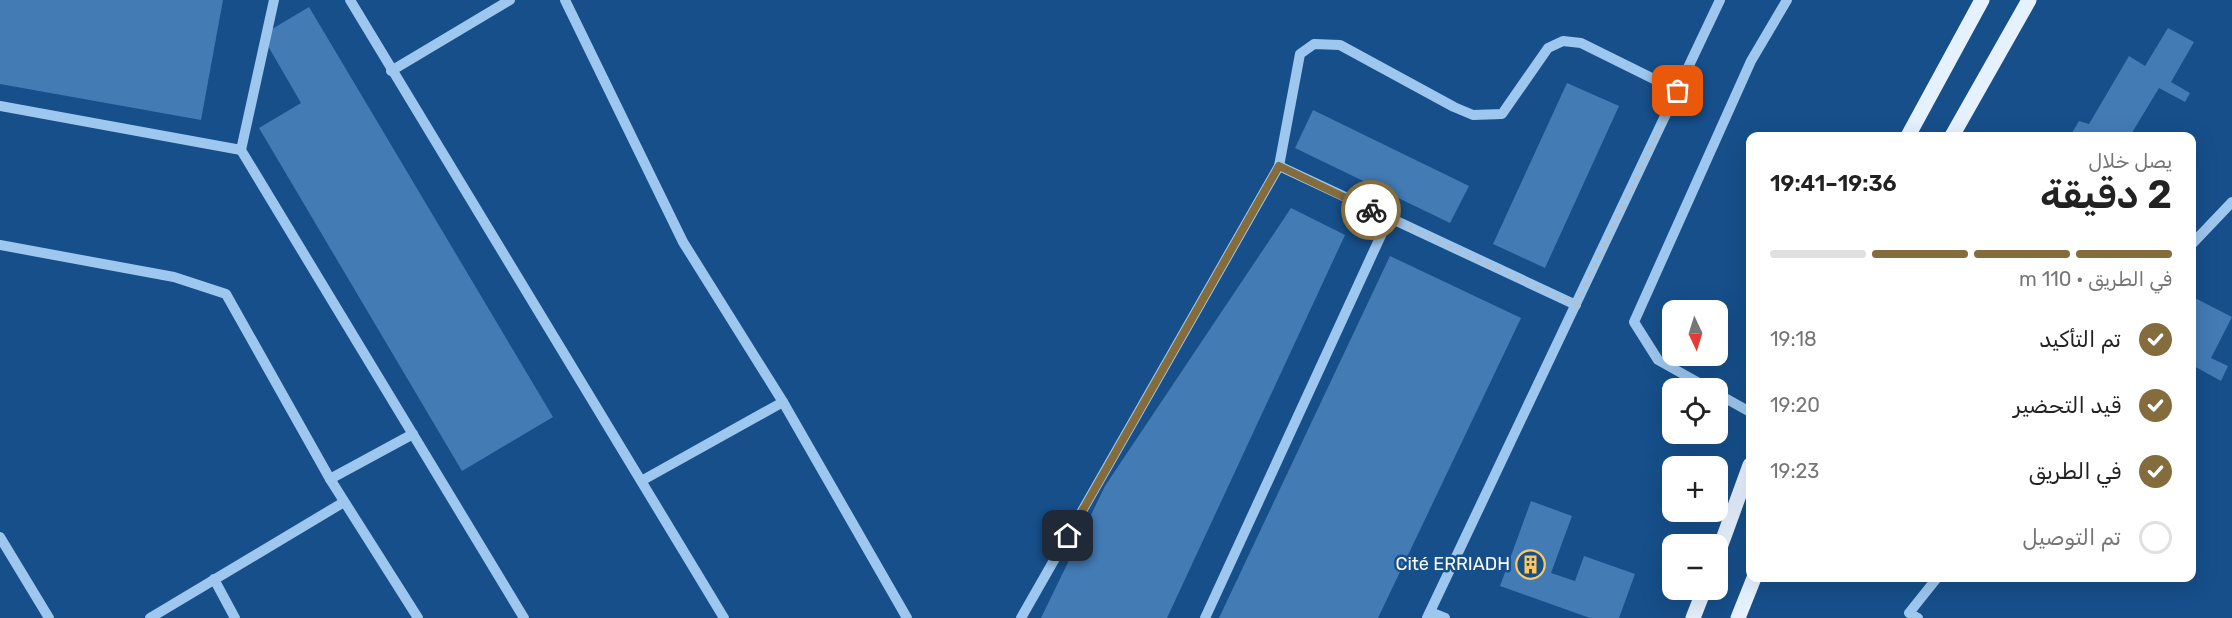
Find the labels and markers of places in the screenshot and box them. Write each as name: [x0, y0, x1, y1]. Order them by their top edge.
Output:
pin: [1652, 65, 1703, 116]
pin: [1042, 510, 1093, 561]
building icon: Cité ERRIADH: [1515, 548, 1547, 580]
place label: Cité ERRIADH: [1395, 553, 1510, 575]

